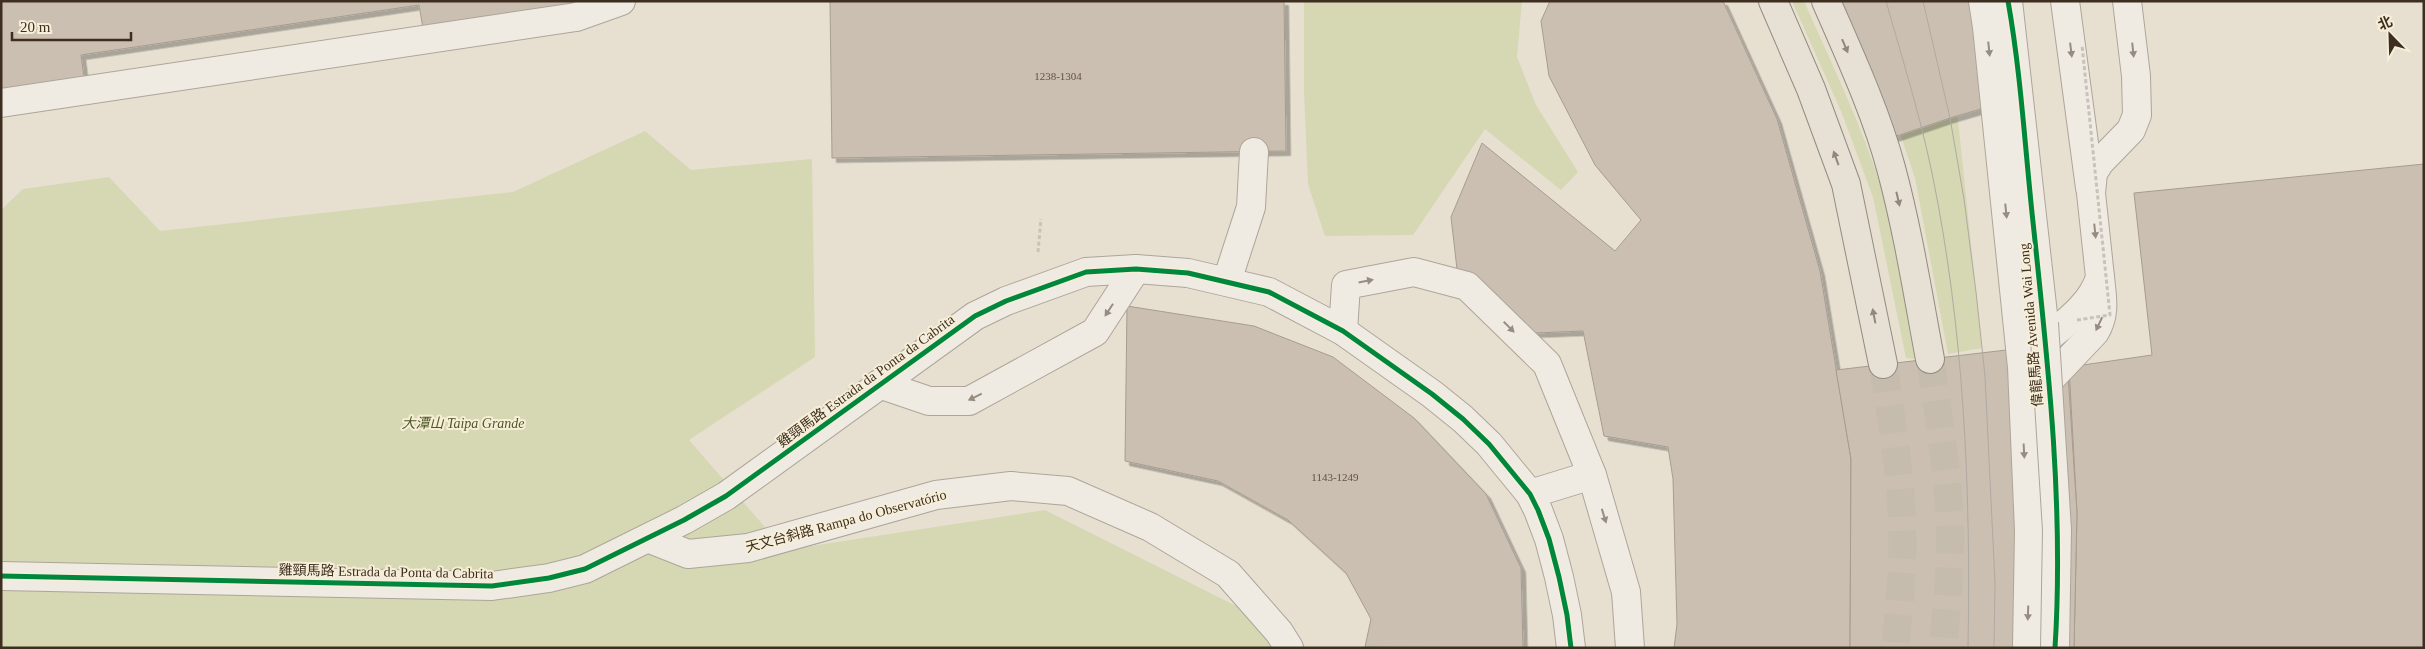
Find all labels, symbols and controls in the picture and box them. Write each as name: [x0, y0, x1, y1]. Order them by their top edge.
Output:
scale bar: [12, 10, 131, 42]
north arrow: [2365, 10, 2415, 60]
text: 北: [2376, 14, 2394, 33]
text: 20 m: [20, 19, 51, 35]
one-way arrow: [1842, 39, 1850, 53]
one-way arrow: [1985, 42, 1993, 58]
one-way arrow: [2067, 42, 2075, 58]
one-way arrow: [2129, 42, 2137, 58]
house number: 1238-1304: [1034, 70, 1082, 82]
one-way arrow: [1832, 150, 1840, 165]
one-way arrow: [1894, 192, 1902, 207]
one-way arrow: [2002, 203, 2010, 219]
one-way arrow: [2091, 223, 2099, 239]
street label: 偉龍馬路 Avenida Wai Long: [2015, 242, 2046, 408]
one-way arrow: [1359, 277, 1374, 285]
one-way arrow: [1104, 303, 1114, 317]
one-way arrow: [1869, 308, 1877, 324]
street label: 雞頸馬路 Estrada da Ponta da Cabrita: [775, 311, 958, 450]
one-way arrow: [2094, 317, 2103, 332]
one-way arrow: [1503, 321, 1515, 333]
one-way arrow: [968, 393, 982, 401]
park label: 大潭山 Taipa Grande: [401, 416, 525, 431]
one-way arrow: [2021, 443, 2029, 459]
house number: 1143-1249: [1311, 471, 1359, 483]
street label: 天文台斜路 Rampa do Observatório: [744, 487, 948, 555]
one-way arrow: [1600, 508, 1608, 523]
street label: 雞頸馬路 Estrada da Ponta da Cabrita: [278, 563, 494, 581]
one-way arrow: [2023, 605, 2031, 621]

